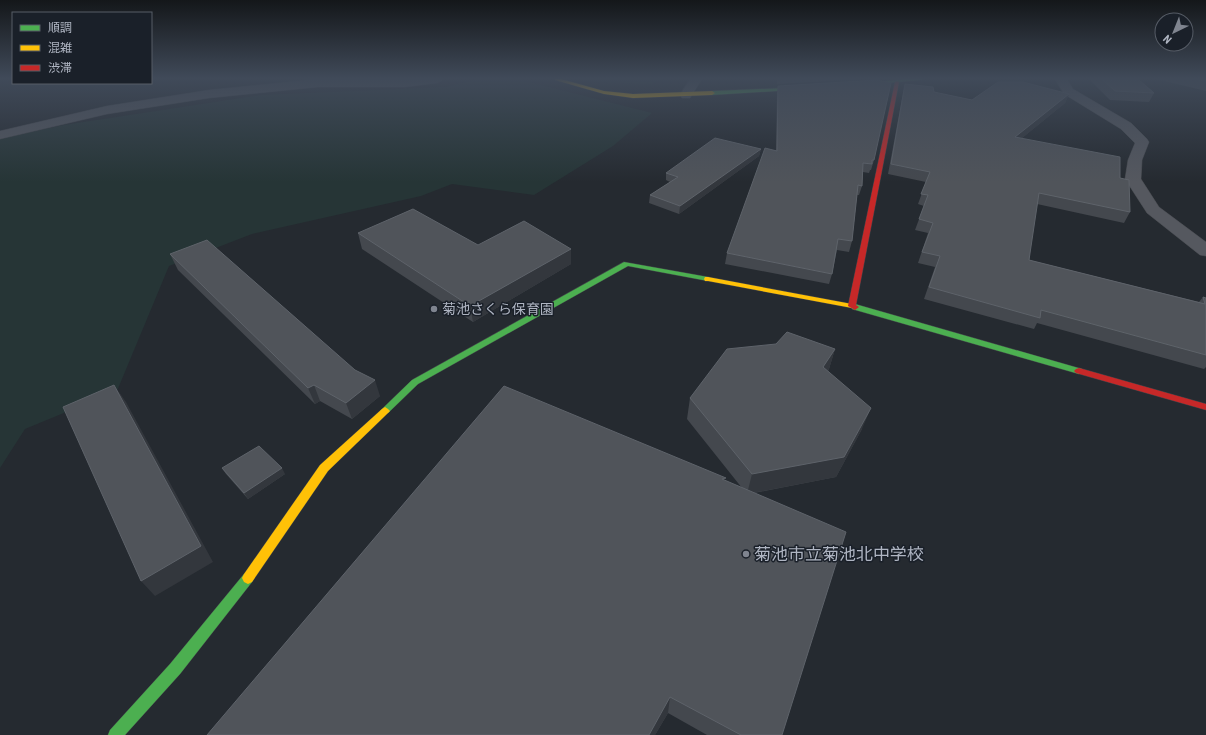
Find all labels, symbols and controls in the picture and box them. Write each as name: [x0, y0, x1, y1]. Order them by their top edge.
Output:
legend: [12, 12, 152, 84]
north arrow: [1154, 12, 1194, 52]
text: 順調: [48, 21, 72, 35]
text: N: [1160, 32, 1174, 46]
text: 混雑: [48, 41, 72, 55]
text: 渋滞: [48, 61, 72, 75]
place label: 菊池さくら保育園: [442, 301, 554, 317]
marker: 菊池さくら保育園: [429, 304, 439, 314]
place label: 菊池市立菊池北中学校: [754, 544, 924, 564]
marker: 菊池市立菊池北中学校: [741, 549, 751, 559]

